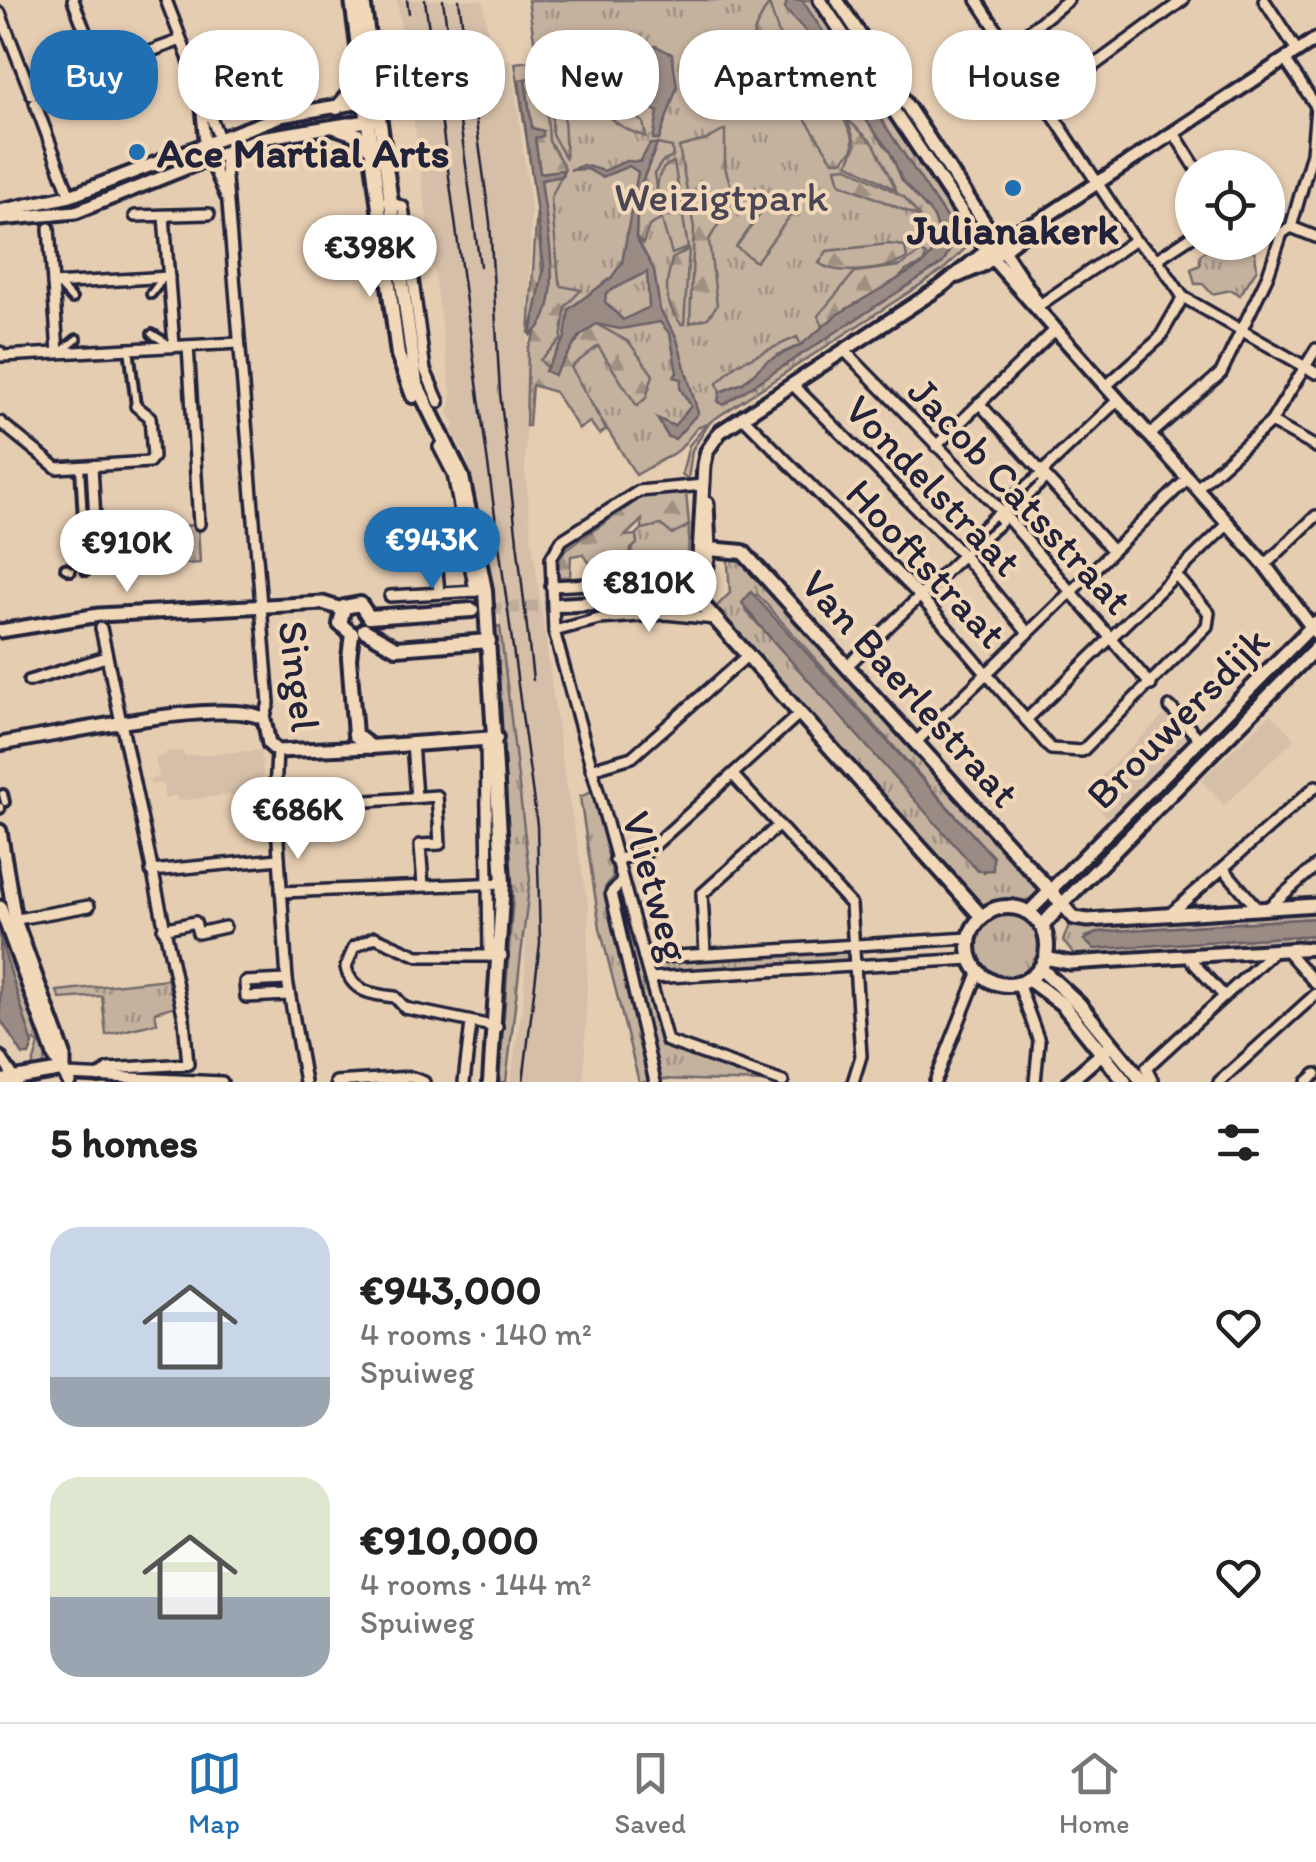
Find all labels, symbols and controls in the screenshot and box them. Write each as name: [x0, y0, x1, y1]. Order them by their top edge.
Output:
chip: Buy: [30, 30, 158, 120]
chip: Rent: [178, 30, 319, 120]
chip: Filters: [339, 30, 505, 120]
chip: New: [525, 30, 659, 120]
chip: Apartment: [679, 30, 912, 120]
chip: House: [932, 30, 1096, 120]
place label: Ace Martial Arts: [157, 127, 449, 178]
marker: Ace Martial Arts: [126, 141, 148, 163]
map controls: [1175, 150, 1285, 260]
button: locate: [1175, 150, 1285, 260]
park label: Weizigtpark: [614, 171, 828, 222]
marker: Julianakerk: [1002, 177, 1024, 199]
place label: Julianakerk: [906, 204, 1119, 255]
pin: €398K: [300, 215, 440, 300]
text: €398K: [325, 228, 415, 266]
street label: Jacob Catsstraat: [897, 366, 1144, 625]
street label: Vondelstraat: [834, 384, 1033, 587]
street label: Hooftstraat: [835, 468, 1018, 659]
pin: €943K: [362, 507, 502, 592]
pin: €910K: [57, 510, 197, 595]
text: €943K: [386, 520, 478, 558]
text: €910K: [82, 523, 172, 561]
pin: €810K: [579, 550, 719, 635]
street label: Van Baerlestraat: [790, 559, 1031, 818]
text: €810K: [604, 563, 694, 601]
street label: Brouwersdijk: [1075, 615, 1280, 819]
street label: Singel: [267, 618, 332, 734]
pin: €686K: [228, 777, 368, 862]
text: €686K: [253, 790, 343, 828]
street label: Vlietweg: [611, 805, 702, 967]
icon: filters: [1211, 1115, 1266, 1170]
text: 5 homes: [50, 1117, 198, 1168]
text: €943,000: [360, 1264, 542, 1315]
icon: home: [130, 1267, 250, 1387]
icon: heart: [1211, 1300, 1266, 1355]
text: 4 rooms · 140 m²: [360, 1315, 592, 1353]
text: Spuiweg: [360, 1353, 474, 1391]
text: €910,000: [360, 1514, 539, 1565]
icon: home: [130, 1517, 250, 1637]
icon: heart: [1211, 1550, 1266, 1605]
text: 4 rooms · 144 m²: [360, 1565, 591, 1603]
text: Spuiweg: [360, 1603, 474, 1641]
tab: Map: [187, 1746, 242, 1840]
tab: Saved: [615, 1746, 686, 1840]
tab: Home: [1059, 1746, 1130, 1840]

